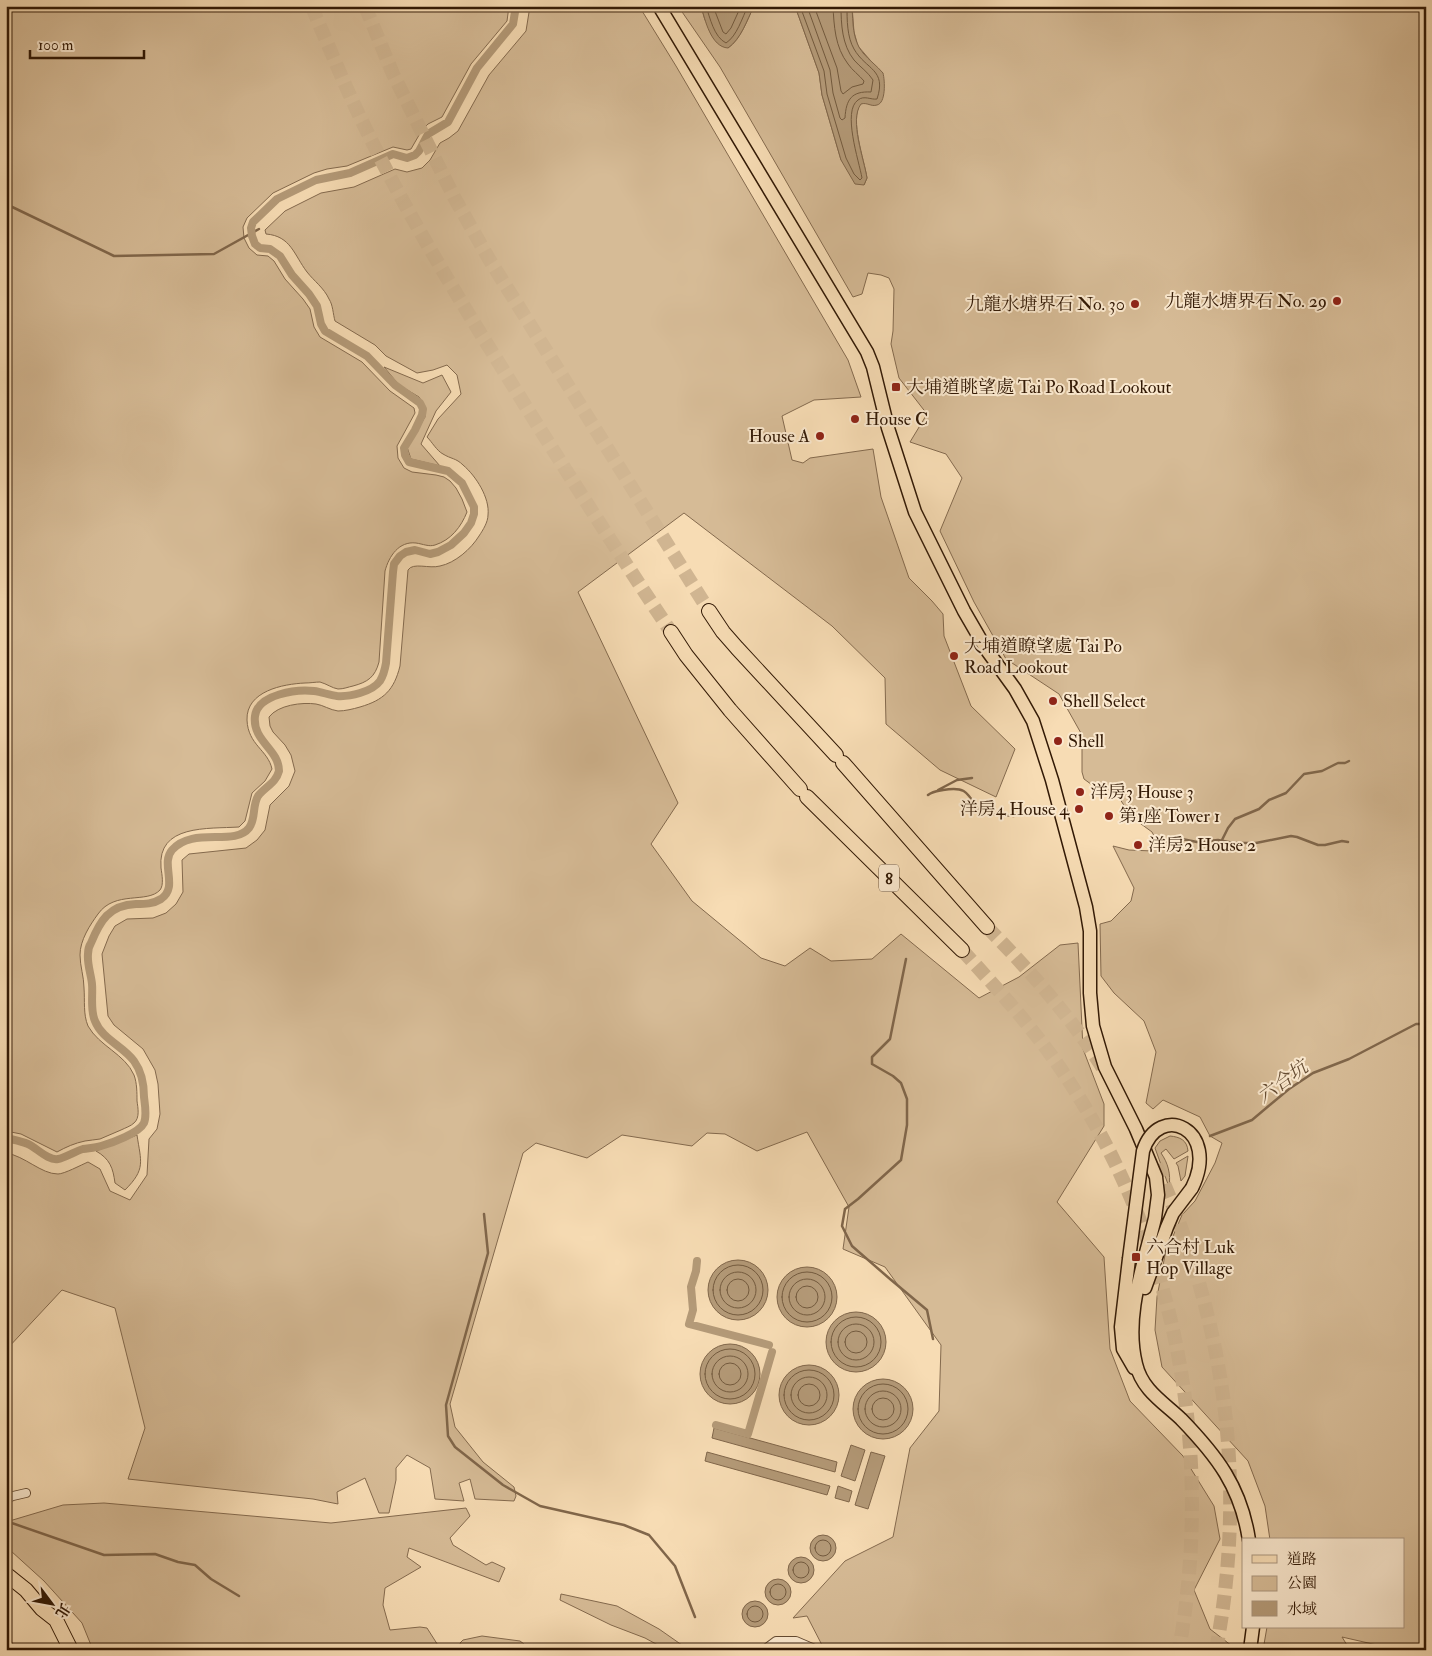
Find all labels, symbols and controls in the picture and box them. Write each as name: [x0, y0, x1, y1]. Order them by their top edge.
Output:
scale bar: [30, 28, 144, 60]
text: 100 m: [38, 36, 74, 55]
place label: 九龍水塘界石 No. 29: [1165, 290, 1327, 313]
place label: 九龍水塘界石 No. 30: [965, 293, 1125, 316]
marker: 九龍水塘界石 No. 29: [1331, 295, 1343, 307]
marker: 九龍水塘界石 No. 30: [1129, 298, 1141, 310]
place label: 大埔道眺望處 Tai Po Road Lookout: [906, 376, 1172, 399]
marker: 大埔道眺望處 Tai Po Road Lookout: [890, 381, 902, 393]
place label: House C: [865, 408, 928, 431]
marker: House C: [849, 413, 861, 425]
place label: House A: [749, 425, 811, 448]
marker: House A: [814, 430, 826, 442]
place label: 大埔道瞭望處 Tai Po Road Lookout: [964, 635, 1122, 679]
marker: 大埔道瞭望處 Tai Po Road Lookout: [948, 650, 960, 662]
place label: Shell Select: [1063, 690, 1146, 713]
marker: Shell Select: [1047, 695, 1059, 707]
place label: Shell: [1068, 730, 1105, 753]
marker: Shell: [1052, 735, 1064, 747]
place label: 洋房3 House 3: [1090, 781, 1194, 804]
marker: 洋房3 House 3: [1074, 786, 1086, 798]
place label: 洋房4 House 4: [960, 798, 1070, 821]
marker: 洋房4 House 4: [1073, 803, 1085, 815]
place label: 第1座 Tower 1: [1119, 805, 1220, 828]
marker: 第1座 Tower 1: [1103, 810, 1115, 822]
place label: 洋房2 House 2: [1148, 834, 1256, 857]
marker: 洋房2 House 2: [1132, 839, 1144, 851]
road number: 8: [879, 864, 899, 891]
water label: 六合坑: [1252, 1054, 1315, 1108]
place label: 六合村 Luk Hop Village: [1146, 1236, 1235, 1280]
marker: 六合村 Luk Hop Village: [1130, 1251, 1142, 1263]
legend: [1242, 1538, 1404, 1628]
text: 道路: [1287, 1550, 1317, 1569]
text: 公園: [1287, 1574, 1317, 1593]
north arrow: [28, 1578, 78, 1628]
text: 北: [52, 1600, 74, 1621]
text: 水域: [1287, 1600, 1317, 1619]

